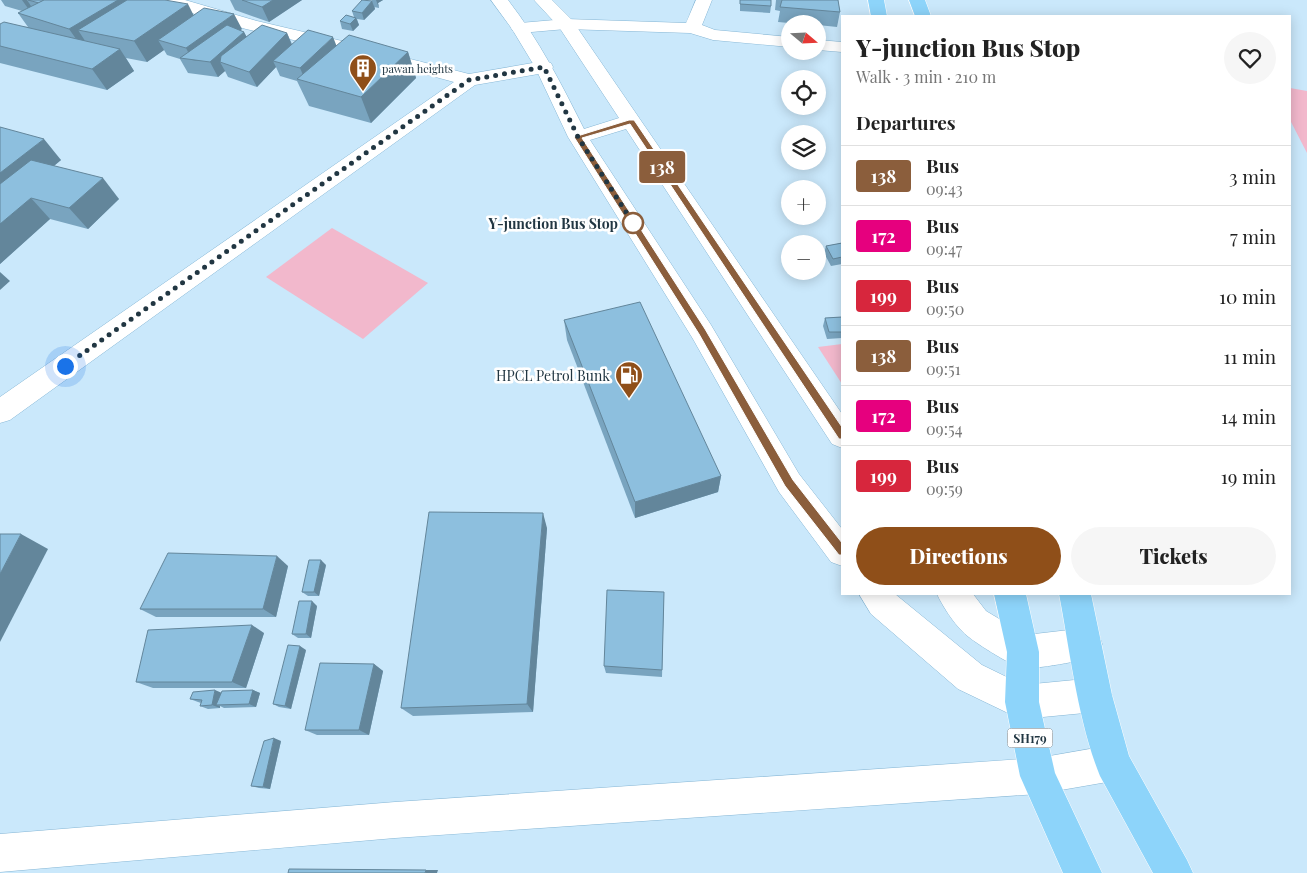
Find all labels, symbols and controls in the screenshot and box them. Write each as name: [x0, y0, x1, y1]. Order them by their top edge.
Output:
north arrow: [781, 15, 826, 60]
map controls: [781, 15, 826, 280]
text: Y-junction Bus Stop: [856, 31, 1080, 63]
button: heart: [1224, 32, 1276, 84]
building icon: pawan heights: [348, 53, 378, 92]
place label: pawan heights: [382, 61, 453, 76]
text: Walk · 3 min · 210 m: [856, 66, 996, 87]
button: locate: [781, 70, 826, 115]
text: Departures: [856, 109, 956, 135]
button: layers: [781, 125, 826, 170]
line badge: 138: [633, 151, 691, 183]
text: Bus: [926, 152, 959, 178]
text: 138: [649, 155, 675, 179]
text: 3 min: [1229, 163, 1276, 189]
text: 138: [871, 164, 896, 188]
text: 09:43: [926, 178, 963, 199]
button: +: [781, 180, 826, 225]
marker: Y-junction Bus Stop: [622, 212, 644, 234]
text: Bus: [926, 212, 959, 238]
place label: Y-junction Bus Stop: [488, 214, 618, 233]
text: 7 min: [1230, 223, 1276, 249]
text: 172: [871, 224, 896, 248]
button: −: [781, 235, 826, 280]
text: 09:47: [926, 238, 962, 259]
text: Bus: [926, 272, 959, 298]
text: 10 min: [1219, 283, 1276, 309]
text: 199: [870, 284, 897, 308]
text: 09:50: [926, 298, 964, 319]
text: Bus: [926, 332, 959, 358]
text: 11 min: [1223, 343, 1276, 369]
text: 138: [871, 344, 896, 368]
your location: [53, 354, 78, 379]
text: 09:51: [926, 358, 961, 379]
fuel station icon: HPCL Petrol Bunk: [614, 360, 644, 399]
place label: HPCL Petrol Bunk: [496, 366, 610, 385]
text: Bus: [926, 392, 959, 418]
text: 14 min: [1221, 403, 1276, 429]
text: 172: [871, 404, 896, 428]
text: 09:54: [926, 418, 963, 439]
text: Bus: [926, 452, 959, 478]
text: 19 min: [1221, 463, 1276, 489]
text: 199: [870, 464, 897, 488]
text: 09:59: [926, 478, 963, 499]
button: Directions: [856, 527, 1061, 585]
button: Tickets: [1071, 527, 1276, 585]
road number: SH179: [1008, 728, 1052, 748]

